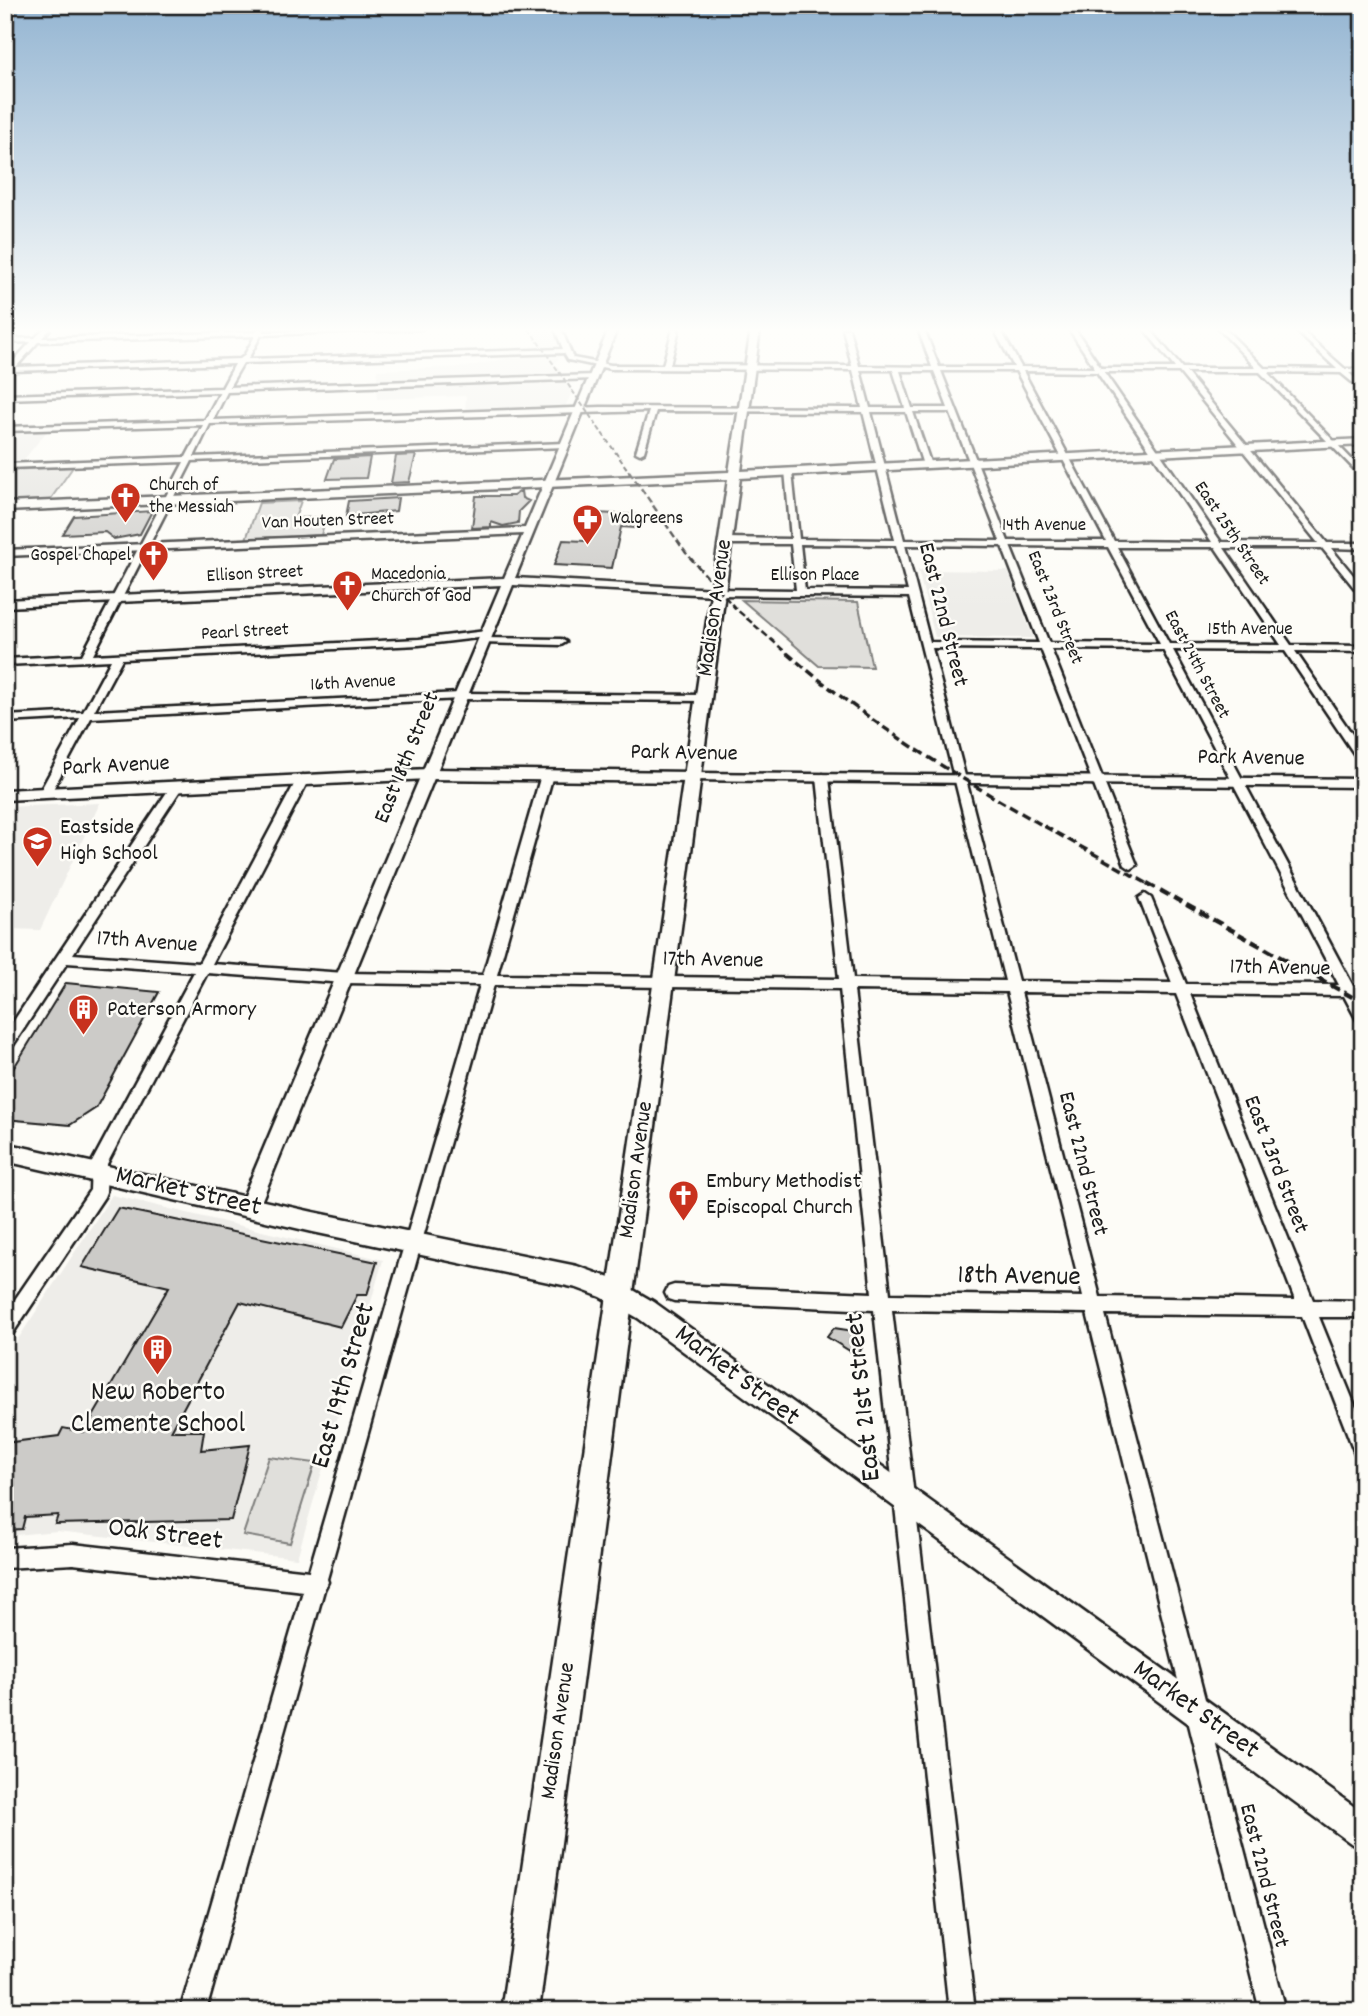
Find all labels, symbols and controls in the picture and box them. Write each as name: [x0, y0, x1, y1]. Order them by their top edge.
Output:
place label: Church of the Messiah: [149, 473, 234, 522]
street label: East 25th Street: [1186, 477, 1276, 591]
church icon: Church of the Messiah: [109, 480, 143, 524]
pharmacy icon: Walgreens: [570, 502, 604, 546]
street label: Van Houten Street: [261, 506, 395, 538]
place label: Walgreens: [610, 506, 683, 533]
street label: 14th Avenue: [1002, 513, 1086, 540]
street label: Madison Avenue: [690, 537, 742, 679]
church icon: Gospel Chapel: [137, 539, 171, 583]
street label: East 22nd Street: [908, 540, 976, 690]
place label: Gospel Chapel: [30, 543, 131, 570]
street label: East 23rd Street: [1019, 547, 1089, 669]
street label: Ellison Street: [206, 559, 304, 591]
place label: Macedonia Church of God: [371, 562, 471, 611]
street label: Ellison Place: [771, 563, 859, 590]
church icon: Macedonia Church of God: [331, 569, 365, 613]
street label: East 24th Street: [1156, 606, 1236, 724]
street label: Pearl Street: [200, 617, 290, 649]
street label: 15th Avenue: [1207, 617, 1293, 644]
street label: 16th Avenue: [310, 668, 396, 700]
street label: East 18th Street: [367, 687, 449, 829]
street label: Park Avenue: [630, 737, 738, 771]
street label: Park Avenue: [1197, 742, 1305, 776]
street label: Park Avenue: [62, 748, 170, 786]
place label: Eastside High School: [60, 812, 158, 871]
school or university icon: Eastside High School: [20, 824, 54, 868]
street label: 17th Avenue: [95, 923, 199, 963]
street label: 17th Avenue: [662, 944, 764, 978]
street label: 17th Avenue: [1229, 952, 1331, 986]
building icon: Paterson Armory: [67, 993, 101, 1037]
place label: Paterson Armory: [107, 994, 257, 1027]
street label: East 22nd Street: [1048, 1089, 1116, 1239]
street label: East 23rd Street: [1234, 1091, 1316, 1239]
street label: Madison Avenue: [611, 1099, 663, 1241]
street label: Market Street: [111, 1157, 265, 1229]
place label: Embury Methodist Episcopal Church: [706, 1166, 861, 1225]
church icon: Embury Methodist Episcopal Church: [666, 1178, 700, 1222]
street label: 18th Avenue: [957, 1257, 1081, 1299]
street label: East 19th Street: [302, 1298, 388, 1474]
street label: East 21st Street: [836, 1311, 894, 1483]
street label: Market Street: [665, 1316, 807, 1438]
building icon: New Roberto Clemente School: [141, 1333, 175, 1377]
place label: New Roberto Clemente School: [71, 1374, 246, 1446]
street label: Oak Street: [105, 1509, 225, 1563]
street label: Market Street: [1123, 1651, 1267, 1771]
street label: Madison Avenue: [533, 1660, 585, 1802]
street label: East 22nd Street: [1229, 1801, 1297, 1951]

